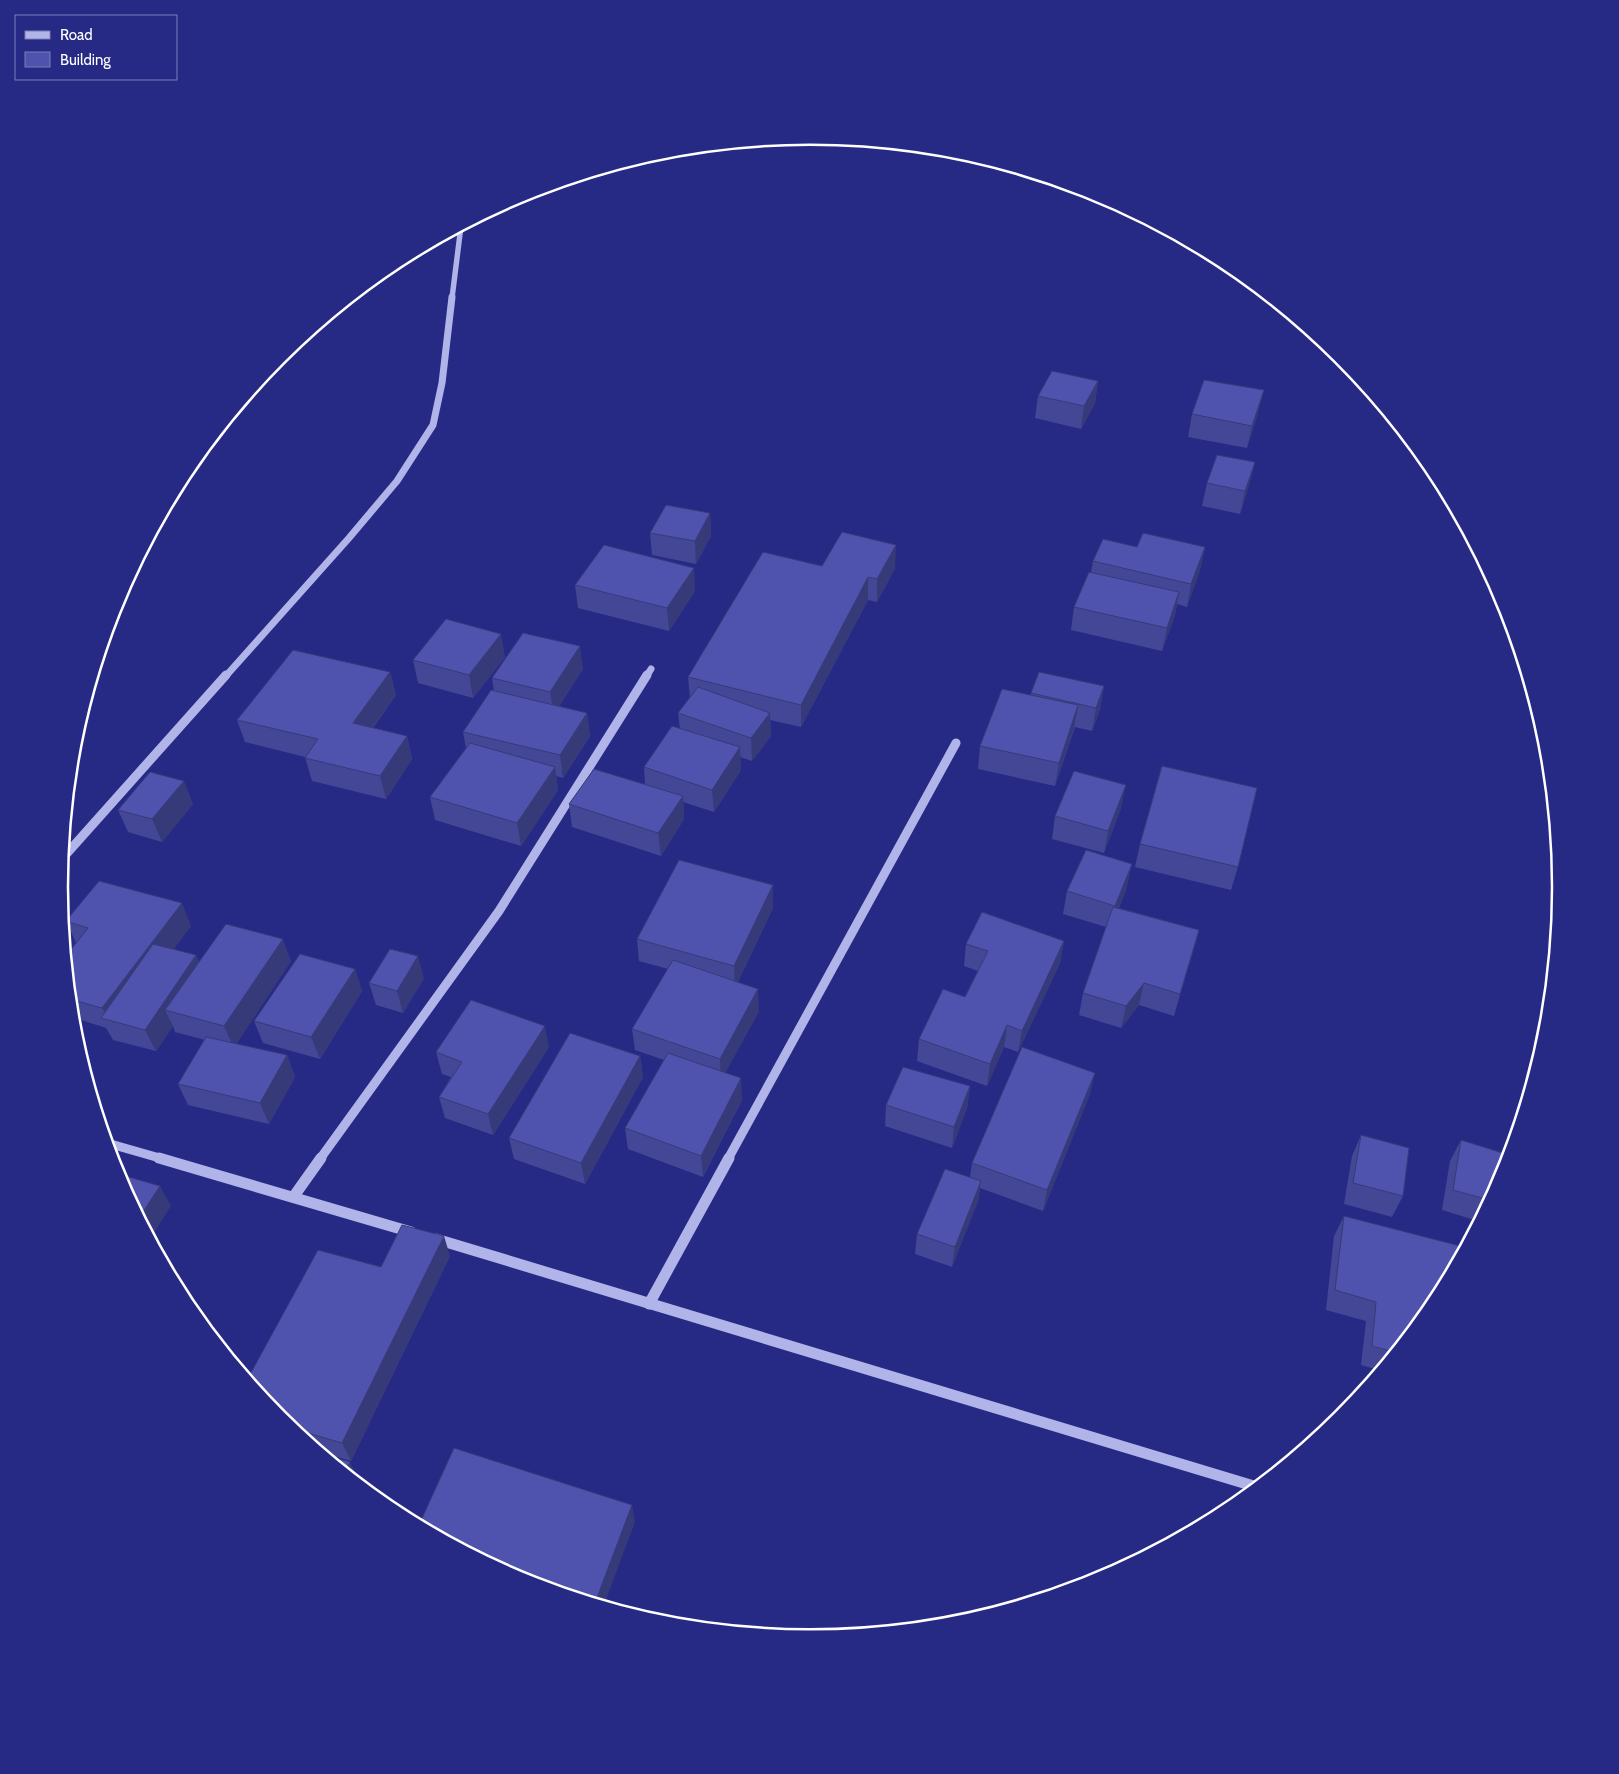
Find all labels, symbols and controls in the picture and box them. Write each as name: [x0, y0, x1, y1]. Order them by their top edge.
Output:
legend: [15, 15, 178, 80]
text: Road: [60, 26, 93, 44]
text: Building: [60, 51, 111, 69]

